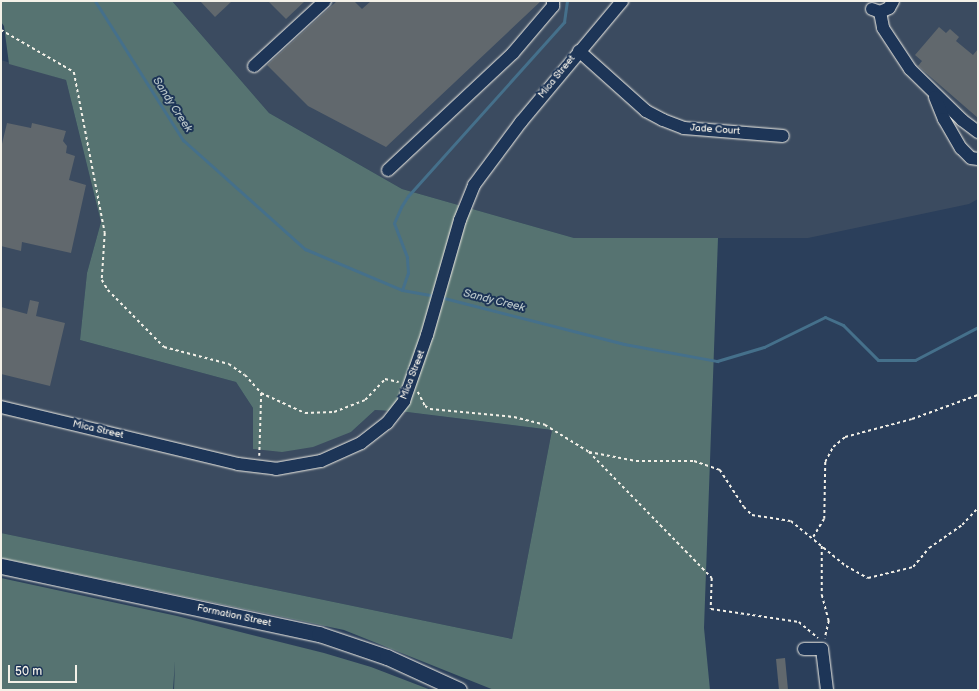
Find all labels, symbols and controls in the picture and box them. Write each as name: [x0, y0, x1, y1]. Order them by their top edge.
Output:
street label: Mica Street: [536, 53, 578, 101]
water label: Sandy Creek: [149, 75, 195, 135]
street label: Jade Court: [690, 122, 740, 138]
water label: Sandy Creek: [462, 287, 526, 315]
street label: Mica Street: [398, 349, 428, 401]
street label: Mica Street: [71, 418, 125, 442]
street label: Formation Street: [196, 602, 272, 630]
scale bar: [10, 657, 79, 683]
text: 50 m: [15, 664, 42, 679]

